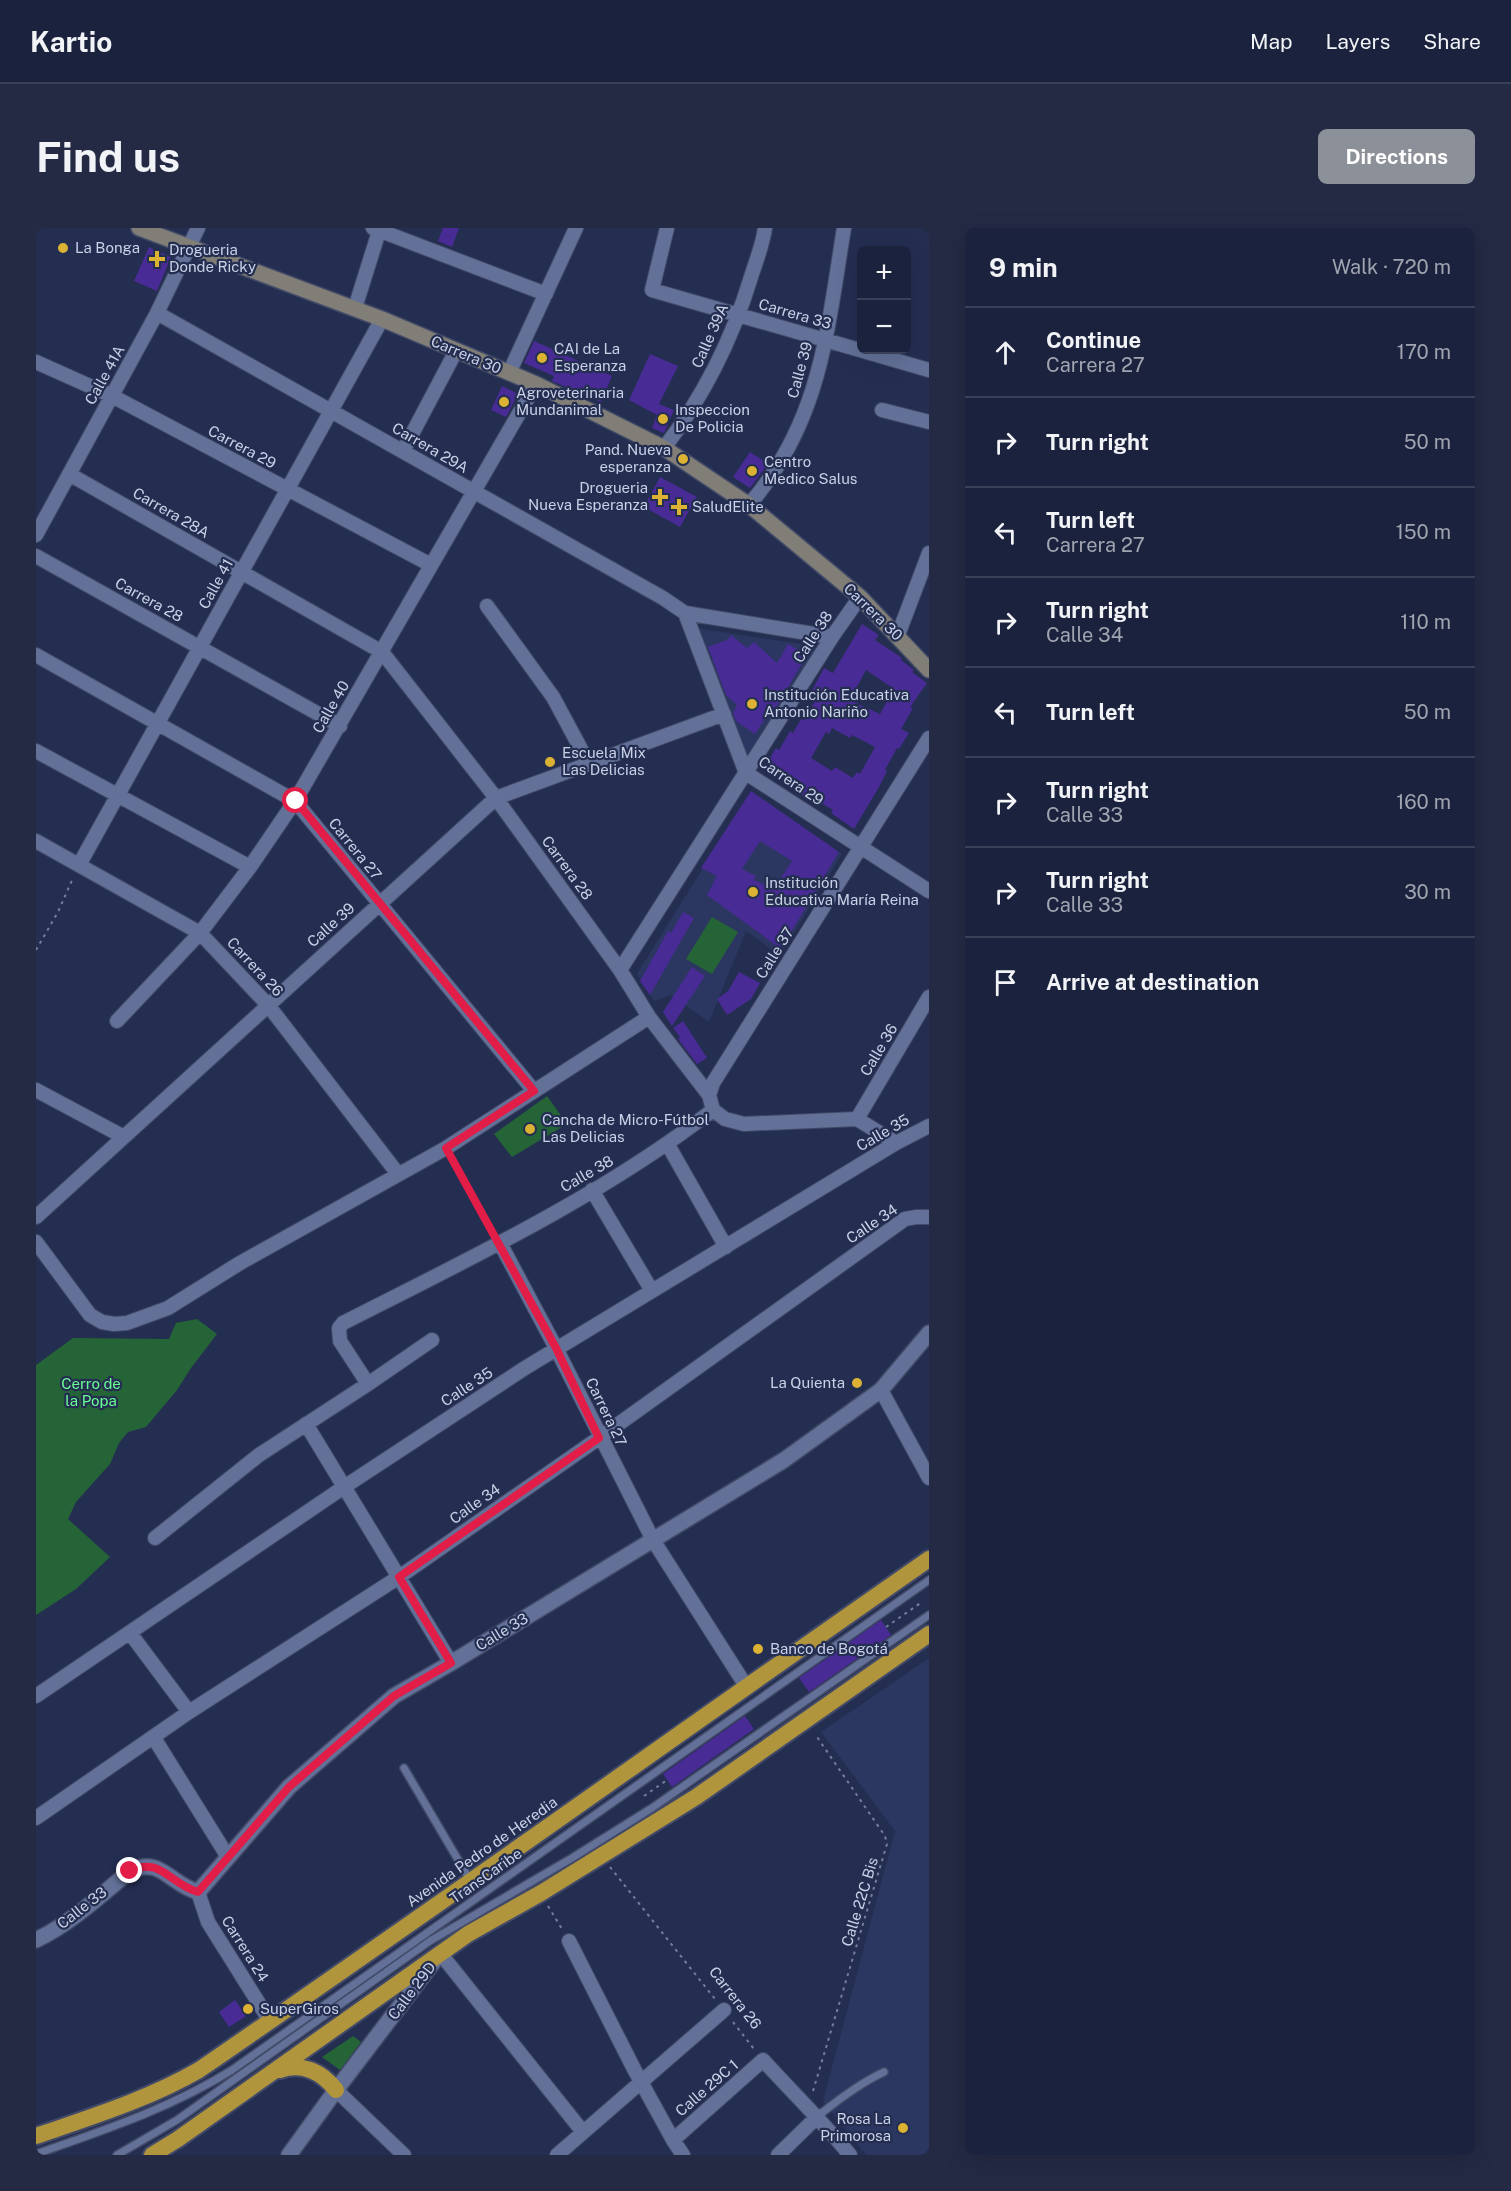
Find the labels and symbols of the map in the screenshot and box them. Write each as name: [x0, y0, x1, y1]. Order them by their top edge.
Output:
place label: La Bonga: [75, 239, 140, 256]
marker: La Bonga: [56, 241, 70, 255]
place label: Drogueria Donde Ricky: [169, 241, 256, 275]
marker: Drogueria Donde Ricky: [150, 252, 164, 266]
street label: Carrera 33: [757, 295, 834, 332]
street label: Calle 39A: [688, 301, 731, 371]
street label: Carrera 30: [428, 332, 504, 377]
place label: CAI de La Esperanza: [554, 340, 626, 374]
street label: Calle 39: [784, 340, 815, 400]
street label: Calle 41A: [81, 342, 128, 407]
marker: CAI de La Esperanza: [535, 351, 549, 365]
place label: Agroveterinaria Mundanimal: [516, 384, 624, 418]
marker: Agroveterinaria Mundanimal: [497, 395, 511, 409]
place label: Inspeccion De Policia: [675, 401, 750, 435]
marker: Inspeccion De Policia: [656, 412, 670, 426]
street label: Carrera 29A: [389, 419, 472, 476]
street label: Carrera 29: [205, 422, 279, 472]
place label: Pand. Nueva esperanza: [585, 441, 671, 475]
marker: Pand. Nueva esperanza: [676, 452, 690, 466]
place label: Centro Medico Salus: [764, 453, 857, 487]
marker: Centro Medico Salus: [745, 464, 759, 478]
place label: Drogueria Nueva Esperanza: [528, 479, 648, 513]
street label: Carrera 28A: [130, 484, 213, 541]
marker: Drogueria Nueva Esperanza: [653, 490, 667, 504]
marker: SaludElite: [670, 498, 688, 516]
place label: SaludElite: [692, 498, 764, 515]
street label: Calle 41: [195, 556, 236, 612]
street label: Carrera 28: [112, 574, 186, 625]
street label: Carrera 30: [841, 580, 906, 644]
street label: Calle 38: [790, 608, 836, 666]
street label: Calle 40: [309, 678, 352, 736]
place label: Institución Educativa Antonio Nariño: [764, 686, 909, 720]
marker: Institución Educativa Antonio Nariño: [745, 697, 759, 711]
place label: Escuela Mix Las Delicias: [562, 744, 646, 778]
street label: Carrera 29: [756, 753, 827, 808]
marker: Escuela Mix Las Delicias: [543, 755, 557, 769]
route start: [282, 787, 308, 813]
street label: Carrera 27: [325, 815, 385, 883]
street label: Carrera 28: [539, 832, 596, 903]
place label: Institución Educativa María Reina: [765, 874, 919, 908]
marker: Institución Educativa María Reina: [746, 885, 760, 899]
street label: Calle 39: [304, 899, 358, 950]
street label: Calle 37: [752, 924, 797, 982]
street label: Carrera 26: [224, 934, 287, 1000]
street label: Calle 36: [856, 1021, 901, 1079]
place label: Cancha de Micro-Fútbol Las Delicias: [542, 1111, 709, 1145]
street label: Calle 35: [853, 1111, 912, 1154]
marker: Cancha de Micro-Fútbol Las Delicias: [523, 1122, 537, 1136]
street label: Calle 38: [557, 1152, 616, 1195]
street label: Calle 34: [843, 1200, 900, 1247]
street label: Calle 35: [438, 1364, 496, 1410]
place label: La Quienta: [770, 1374, 845, 1391]
park label: Cerro de la Popa: [61, 1375, 121, 1409]
street label: Carrera 27: [583, 1375, 630, 1449]
marker: La Quienta: [850, 1376, 864, 1390]
street label: Calle 34: [446, 1480, 503, 1527]
street label: Calle 33: [473, 1609, 531, 1654]
place label: Banco de Bogotá: [770, 1640, 888, 1657]
marker: Banco de Bogotá: [751, 1642, 765, 1656]
street label: Avenida Pedro de Heredia: [403, 1793, 560, 1910]
street label: TransCaribe: [446, 1845, 525, 1907]
street label: Calle 22C Bis: [838, 1855, 881, 1948]
route end: [116, 1857, 142, 1883]
street label: Calle 33: [54, 1883, 110, 1932]
street label: Carrera 24: [218, 1913, 272, 1985]
street label: Calle 29D: [384, 1959, 439, 2023]
street label: Carrera 26: [706, 1963, 765, 2032]
place label: SuperGiros: [260, 2000, 339, 2017]
marker: SuperGiros: [241, 2002, 255, 2016]
street label: Calle 29C 1: [672, 2056, 741, 2119]
place label: Rosa La Primorosa: [820, 2110, 891, 2144]
marker: Rosa La Primorosa: [896, 2121, 910, 2135]

